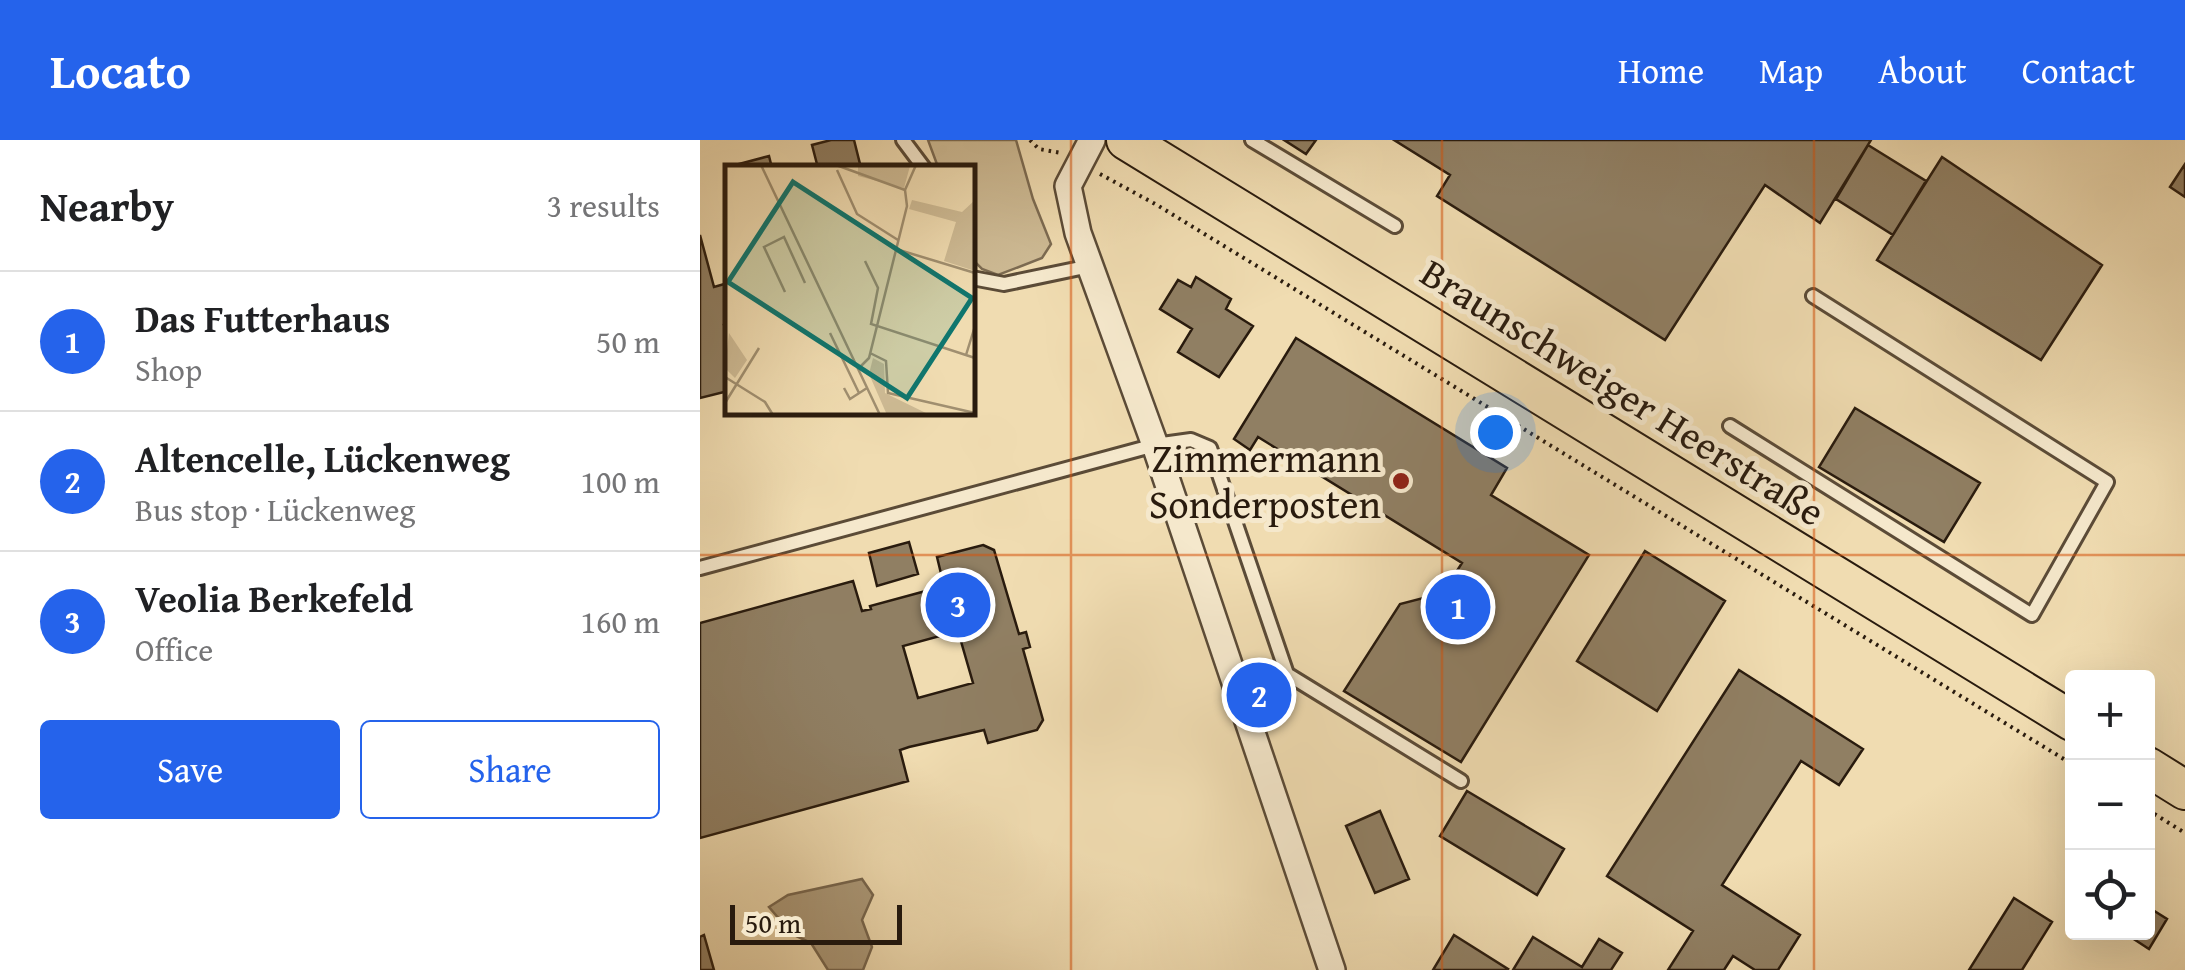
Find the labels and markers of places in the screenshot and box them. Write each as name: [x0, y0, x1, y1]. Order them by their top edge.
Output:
place label: Zimmermann Sonderposten: [1149, 428, 1381, 533]
marker: Zimmermann Sonderposten: [1390, 470, 1412, 492]
pin: 3: [926, 568, 990, 642]
pin: 1: [1426, 570, 1490, 644]
pin: 2: [1226, 658, 1292, 732]

